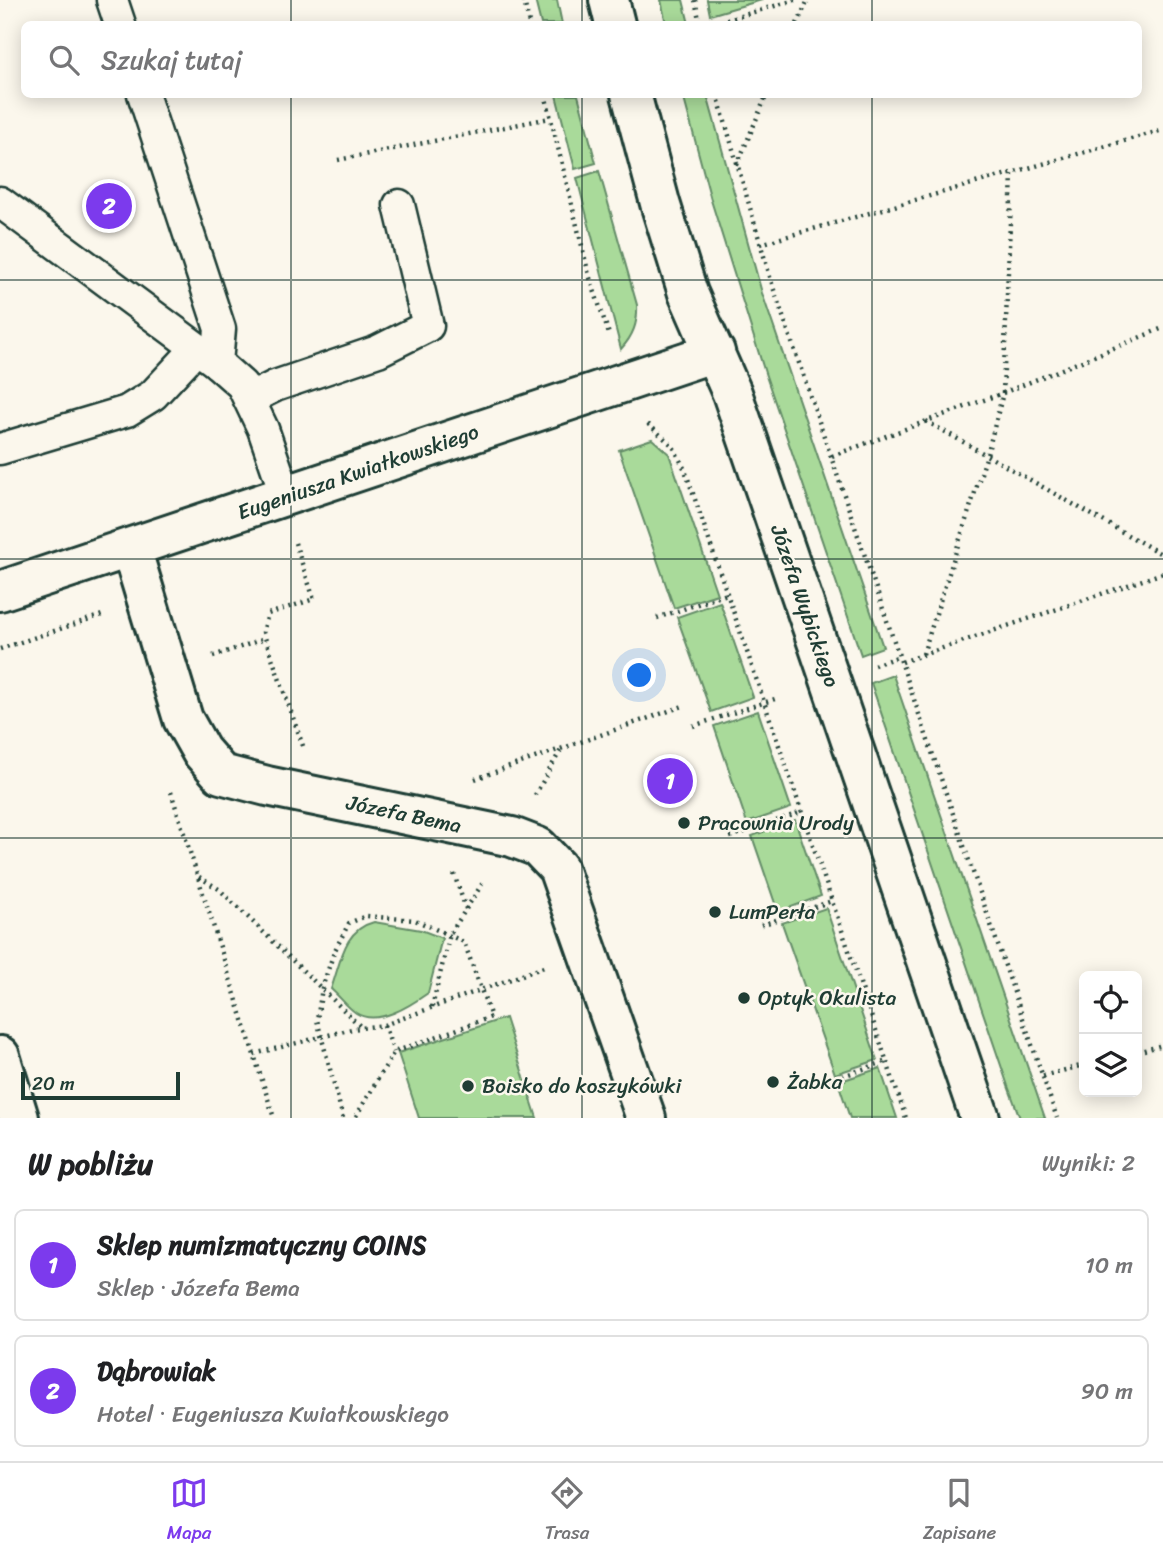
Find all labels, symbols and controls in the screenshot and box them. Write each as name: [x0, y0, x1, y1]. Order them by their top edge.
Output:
search box: [21, 21, 1142, 98]
text: Szukaj tutaj: [101, 37, 242, 83]
icon: search: [45, 41, 83, 79]
pin: 2: [86, 180, 132, 232]
street label: Eugeniusza Kwiatkowskiego: [232, 413, 484, 531]
street label: Józefa Wybickiego: [759, 519, 851, 693]
your location: [622, 658, 656, 692]
pin: 1: [647, 755, 693, 807]
street label: Józefa Bema: [342, 783, 465, 845]
place label: Pracownia Urody: [698, 804, 854, 842]
marker: Pracownia Urody: [676, 815, 692, 831]
place label: LumPerła: [729, 893, 816, 931]
marker: LumPerła: [707, 904, 723, 920]
map controls: [1079, 971, 1142, 1097]
button: locate: [1079, 971, 1142, 1034]
place label: Optyk Okulista: [758, 979, 897, 1017]
marker: Optyk Okulista: [736, 990, 752, 1006]
button: layers: [1079, 1034, 1142, 1097]
place label: Żabka: [787, 1063, 843, 1101]
text: 20 m: [32, 1067, 75, 1100]
place label: Boisko do koszykówki: [482, 1067, 682, 1105]
scale bar: [21, 1069, 180, 1101]
marker: Żabka: [765, 1074, 781, 1090]
marker: Boisko do koszykówki: [460, 1078, 476, 1094]
text: W pobliżu: [28, 1137, 153, 1191]
text: Wyniki: 2: [1042, 1143, 1135, 1184]
text: Sklep numizmatyczny COINS: [97, 1222, 426, 1268]
text: 1: [48, 1245, 58, 1286]
text: 10 m: [1085, 1245, 1133, 1286]
text: Sklep · Józefa Bema: [97, 1268, 300, 1309]
text: Dąbrowiak: [97, 1348, 216, 1394]
text: 2: [46, 1371, 60, 1412]
text: 90 m: [1081, 1371, 1133, 1412]
text: Hotel · Eugeniusza Kwiatkowskiego: [97, 1394, 449, 1435]
tab: Mapa: [167, 1474, 211, 1549]
tab: Trasa: [545, 1474, 589, 1549]
tab: Zapisane: [923, 1474, 996, 1549]

